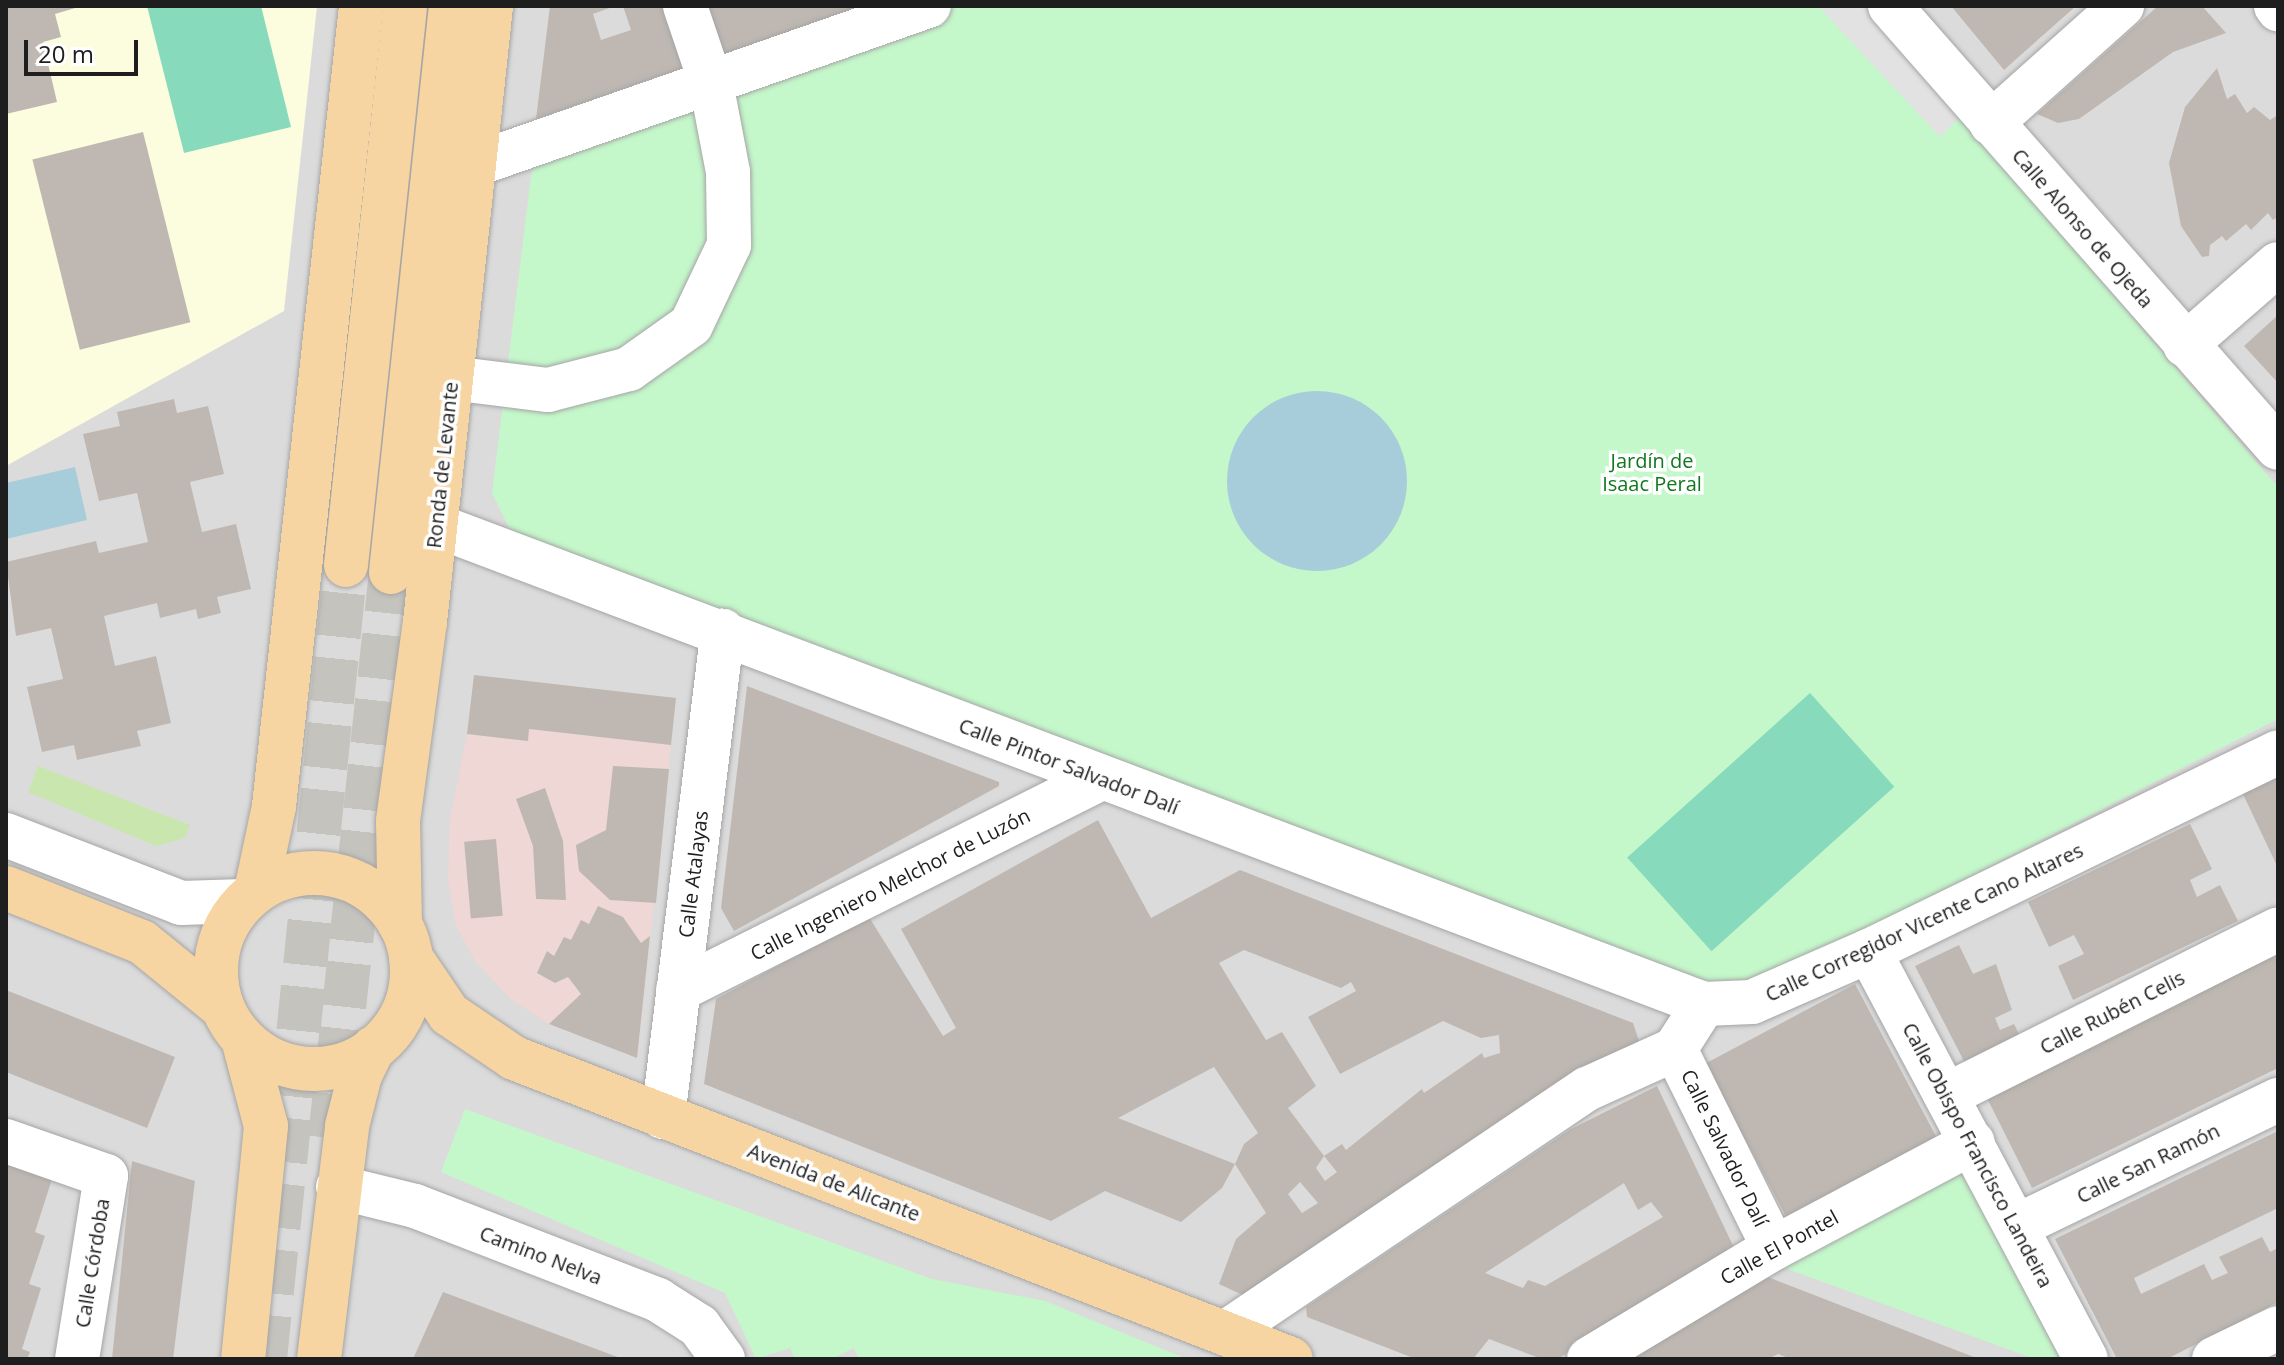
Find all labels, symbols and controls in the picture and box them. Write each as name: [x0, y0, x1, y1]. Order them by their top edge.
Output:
scale bar: [28, 24, 142, 74]
text: 20 m: [38, 37, 94, 70]
street label: Calle Alonso de Ojeda: [2007, 144, 2159, 312]
street label: Ronda de Levante: [421, 381, 463, 549]
park label: Jardín de Isaac Peral: [1602, 448, 1702, 495]
street label: Calle Pintor Salvador Dalí: [956, 713, 1182, 819]
street label: Calle Ingeniero Melchor de Luzón: [746, 803, 1034, 965]
street label: Calle Atalayas: [673, 809, 713, 939]
street label: Calle Corregidor Vicente Cano Altares: [1761, 838, 2087, 1006]
street label: Calle Rubén Celis: [2036, 965, 2188, 1059]
street label: Calle Obispo Francisco Landeira: [1898, 1018, 2058, 1292]
street label: Calle Salvador Dalí: [1677, 1066, 1773, 1230]
street label: Calle San Ramón: [2073, 1118, 2223, 1208]
street label: Avenida de Alicante: [745, 1138, 923, 1226]
street label: Calle Córdoba: [70, 1197, 114, 1329]
street label: Calle El Pontel: [1716, 1205, 1842, 1289]
street label: Camino Nelva: [476, 1221, 606, 1289]

